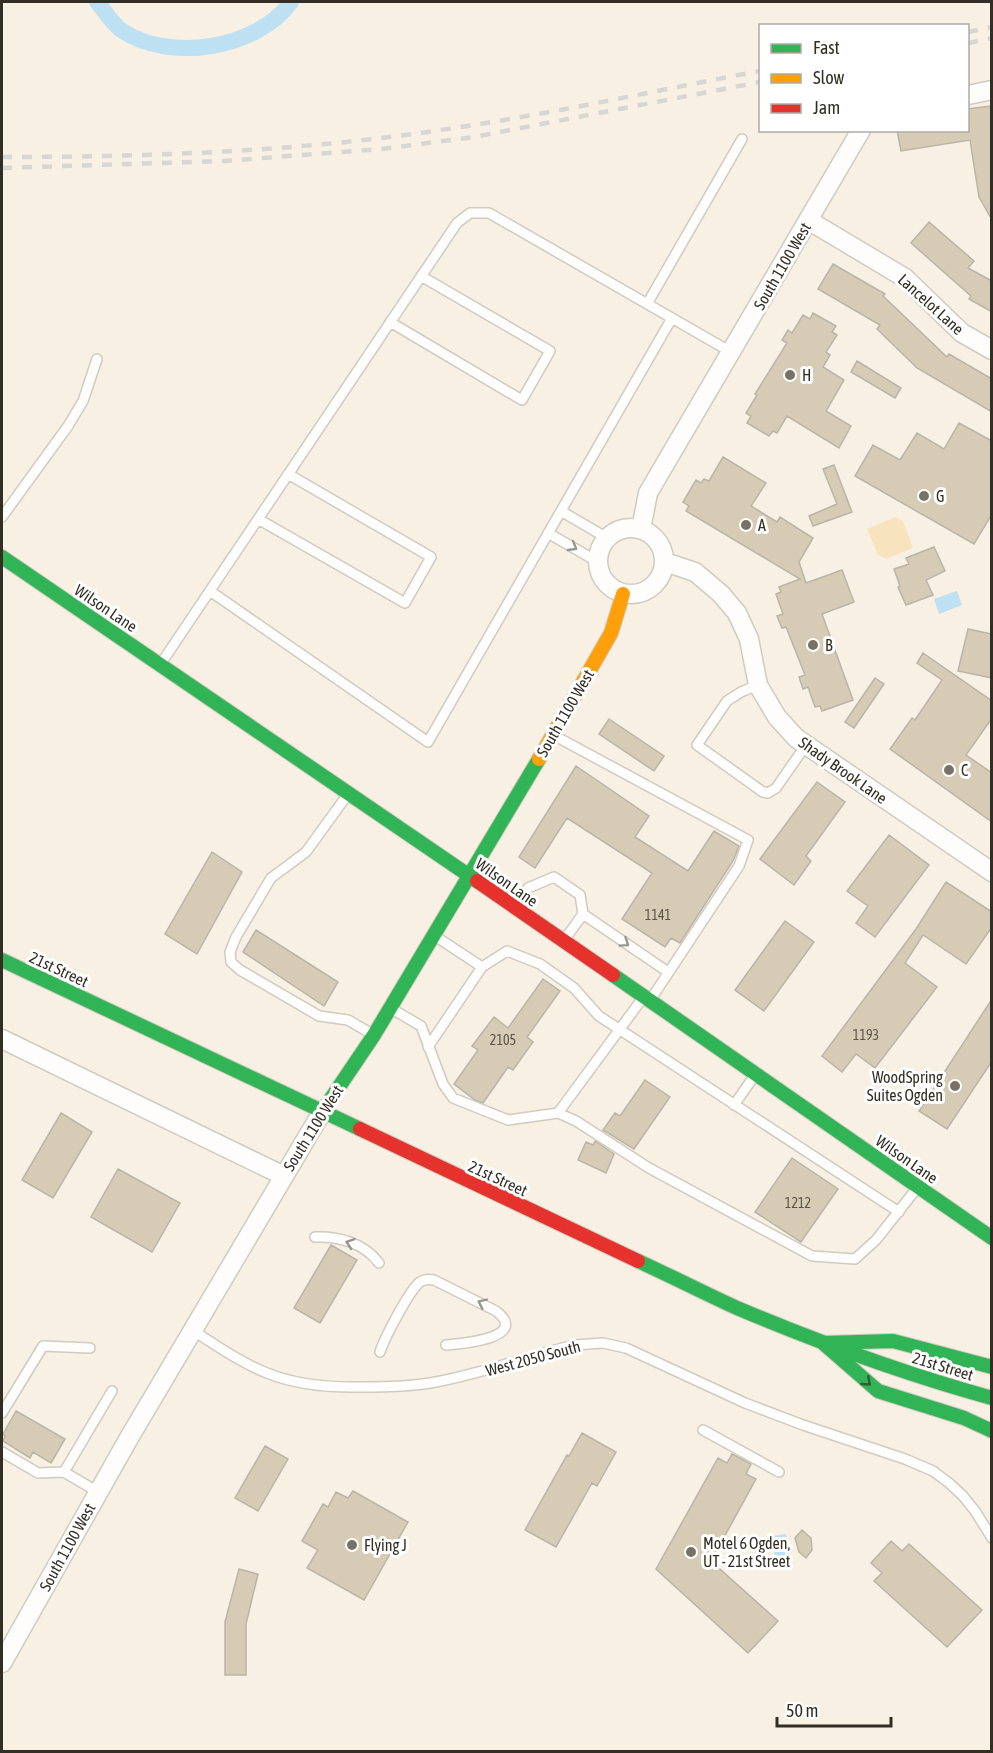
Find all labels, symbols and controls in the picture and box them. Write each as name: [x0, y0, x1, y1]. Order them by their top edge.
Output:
legend: [759, 24, 969, 132]
text: Fast: [813, 37, 840, 58]
text: Slow: [813, 67, 844, 88]
text: Jam: [813, 97, 840, 118]
street label: South 1100 West: [750, 219, 814, 313]
street label: Lancelot Lane: [895, 270, 967, 338]
place label: H: [802, 366, 811, 384]
marker: H: [783, 368, 797, 382]
place label: G: [936, 487, 944, 505]
marker: G: [917, 489, 931, 503]
place label: A: [758, 516, 766, 534]
marker: A: [739, 518, 753, 532]
one-way arrow: [567, 540, 577, 551]
street label: Wilson Lane: [71, 581, 141, 635]
place label: B: [825, 636, 833, 654]
marker: B: [806, 638, 820, 652]
street label: South 1100 West: [533, 666, 597, 760]
street label: Shady Brook Lane: [795, 733, 891, 808]
place label: C: [961, 761, 968, 779]
marker: C: [942, 763, 956, 777]
street label: Wilson Lane: [473, 854, 541, 910]
house number: 1141: [645, 907, 671, 923]
one-way arrow: [619, 936, 630, 947]
street label: 21st Street: [27, 948, 92, 991]
house number: 1193: [853, 1027, 879, 1043]
house number: 2105: [490, 1032, 516, 1048]
place label: WoodSpring Suites Ogden: [867, 1068, 943, 1105]
marker: WoodSpring Suites Ogden: [948, 1079, 962, 1093]
street label: South 1100 West: [280, 1082, 347, 1174]
street label: Wilson Lane: [873, 1131, 941, 1187]
street label: 21st Street: [466, 1157, 531, 1200]
house number: 1212: [785, 1195, 811, 1211]
one-way arrow: [345, 1237, 356, 1250]
one-way arrow: [477, 1299, 488, 1311]
street label: West 2050 South: [484, 1337, 582, 1379]
street label: 21st Street: [910, 1348, 976, 1384]
one-way arrow: [860, 1375, 871, 1386]
street label: South 1100 West: [36, 1500, 99, 1594]
place label: Motel 6 Ogden, UT - 21st Street: [703, 1534, 791, 1570]
place label: Flying J: [364, 1536, 407, 1555]
marker: Flying J: [345, 1538, 359, 1552]
marker: Motel 6 Ogden, UT - 21st Street: [684, 1545, 698, 1559]
scale bar: [777, 1690, 891, 1728]
text: 50 m: [786, 1700, 818, 1721]

